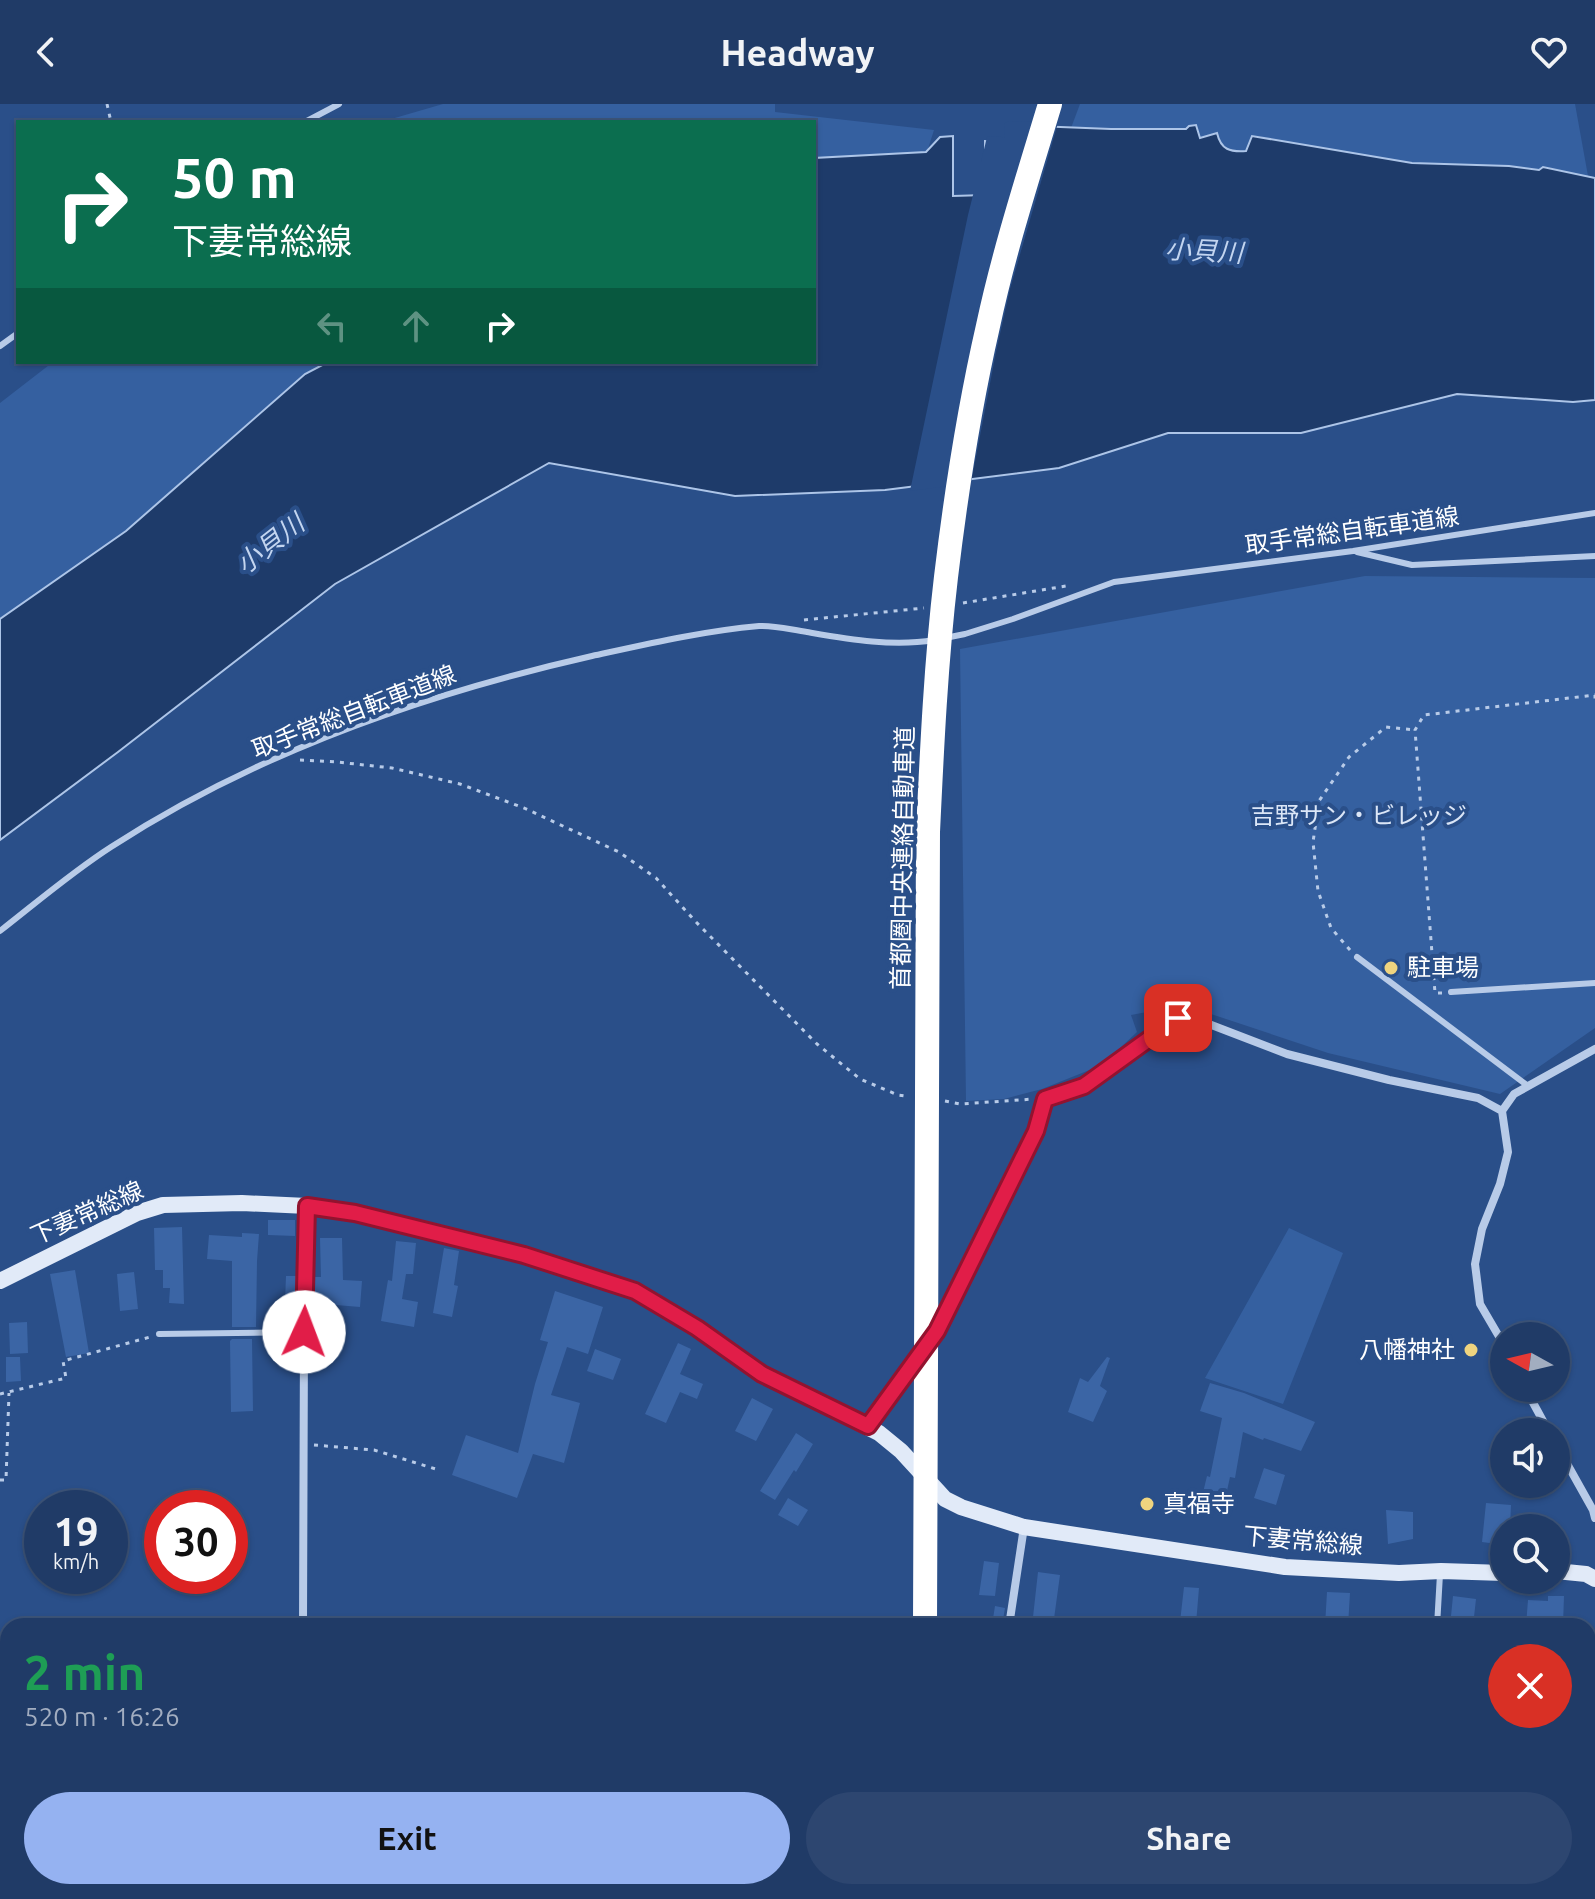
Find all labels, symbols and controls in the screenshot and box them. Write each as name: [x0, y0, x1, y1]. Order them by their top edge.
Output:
icon: back: [24, 30, 68, 74]
icon: heart: [1527, 30, 1571, 74]
text: Headway: [720, 32, 875, 73]
text: 50 m: [172, 146, 297, 209]
icon: right: [40, 152, 144, 256]
text: 下妻常総線: [172, 220, 352, 261]
water label: 小貝川: [1164, 234, 1247, 267]
icon: left: [310, 304, 354, 348]
icon: ahead: [394, 304, 438, 348]
icon: right: [478, 304, 522, 348]
street label: 取手常総自転車道線: [1243, 502, 1461, 559]
water label: 小貝川: [230, 506, 312, 579]
street label: 取手常総自転車道線: [248, 660, 459, 763]
street label: 首都圏中央連絡自動車道: [887, 726, 918, 990]
park label: 吉野サン・ビレッジ: [1251, 802, 1467, 829]
place label: 駐車場: [1407, 954, 1479, 981]
marker: 駐車場: [1382, 959, 1400, 977]
pin: [1144, 984, 1212, 1052]
icon: arrive: [1156, 996, 1200, 1040]
street label: 下妻常総線: [26, 1176, 147, 1249]
position arrow: [262, 1290, 346, 1374]
north arrow: [1490, 1322, 1570, 1402]
map controls: [1490, 1322, 1570, 1594]
place label: 八幡神社: [1359, 1336, 1455, 1363]
marker: 八幡神社: [1462, 1341, 1480, 1359]
button: sound: [1490, 1418, 1570, 1498]
speed limit sign: 30: [144, 1490, 248, 1594]
place label: 真福寺: [1163, 1490, 1235, 1517]
marker: 真福寺: [1138, 1495, 1156, 1513]
text: 19: [53, 1509, 99, 1554]
button: search: [1490, 1514, 1570, 1594]
street label: 下妻常総線: [1242, 1522, 1364, 1559]
text: km/h: [53, 1550, 99, 1573]
button: close: [1488, 1644, 1572, 1728]
text: 2 min: [24, 1645, 145, 1699]
text: 520 m · 16:26: [24, 1702, 180, 1731]
button: Exit: [24, 1792, 790, 1884]
button: Share: [806, 1792, 1572, 1884]

